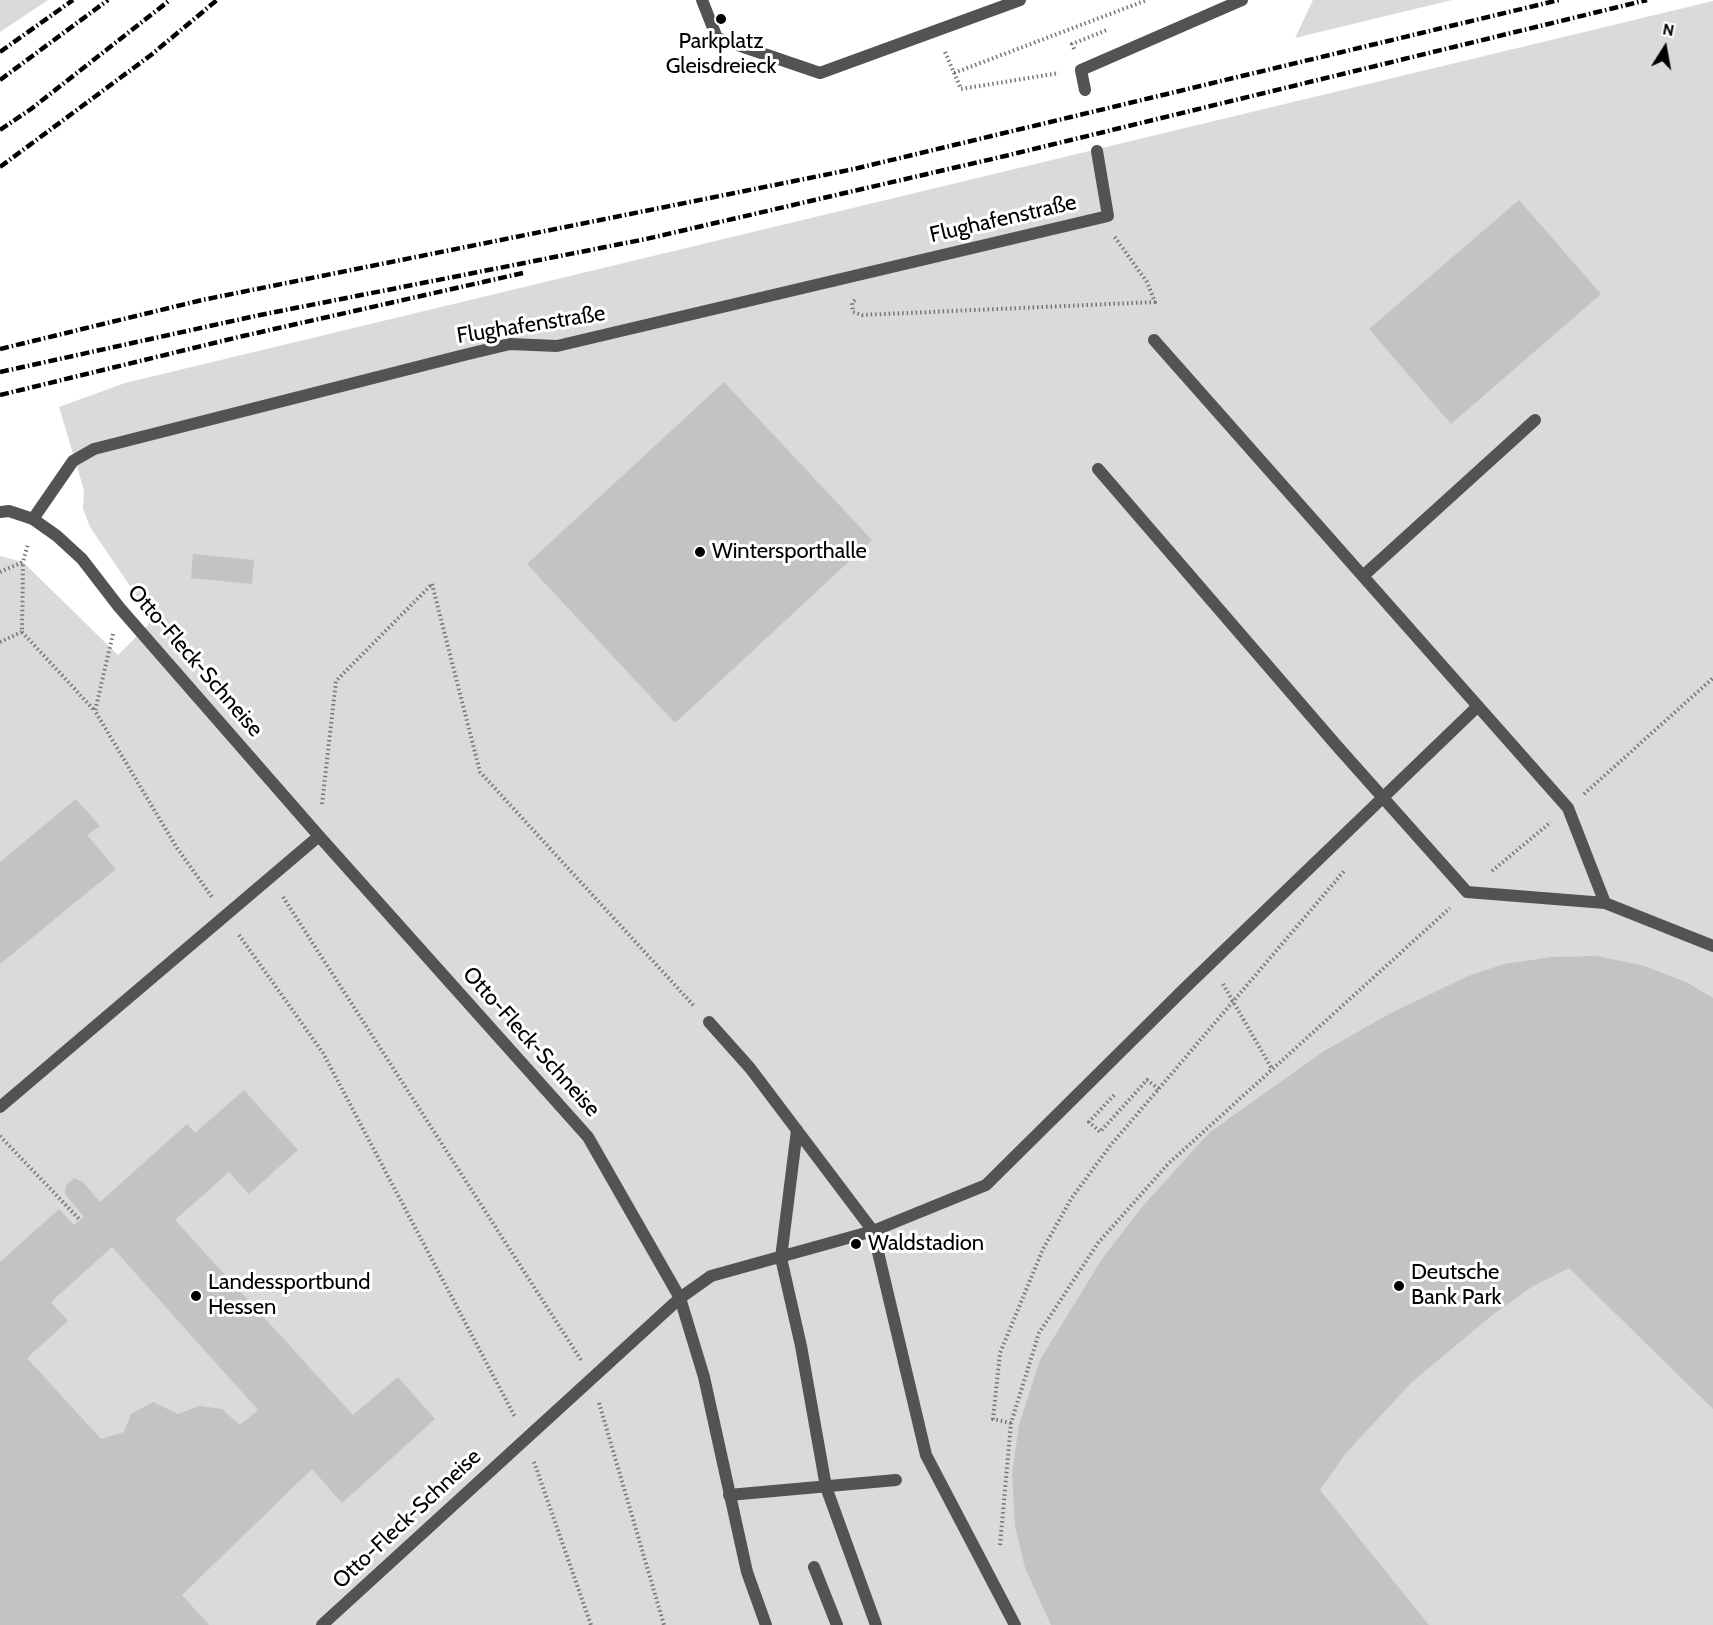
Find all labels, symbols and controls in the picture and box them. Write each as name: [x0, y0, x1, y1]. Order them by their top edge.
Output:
marker: Parkplatz Gleisdreieck: [714, 12, 728, 26]
north arrow: [1635, 18, 1695, 78]
text: N: [1661, 19, 1676, 40]
place label: Parkplatz Gleisdreieck: [666, 29, 776, 80]
street label: Flughafenstraße: [927, 189, 1079, 249]
street label: Flughafenstraße: [455, 300, 607, 350]
place label: Wintersporthalle: [712, 539, 867, 565]
marker: Wintersporthalle: [693, 545, 707, 559]
street label: Otto-Fleck-Schneise: [122, 580, 268, 742]
street label: Otto-Fleck-Schneise: [457, 962, 605, 1122]
place label: Waldstadion: [868, 1231, 984, 1257]
marker: Waldstadion: [849, 1237, 863, 1251]
place label: Deutsche Bank Park: [1411, 1260, 1501, 1312]
place label: Landessportbund Hessen: [208, 1270, 371, 1322]
marker: Deutsche Bank Park: [1392, 1279, 1406, 1293]
marker: Landessportbund Hessen: [189, 1289, 203, 1303]
street label: Otto-Fleck-Schneise: [327, 1444, 487, 1594]

